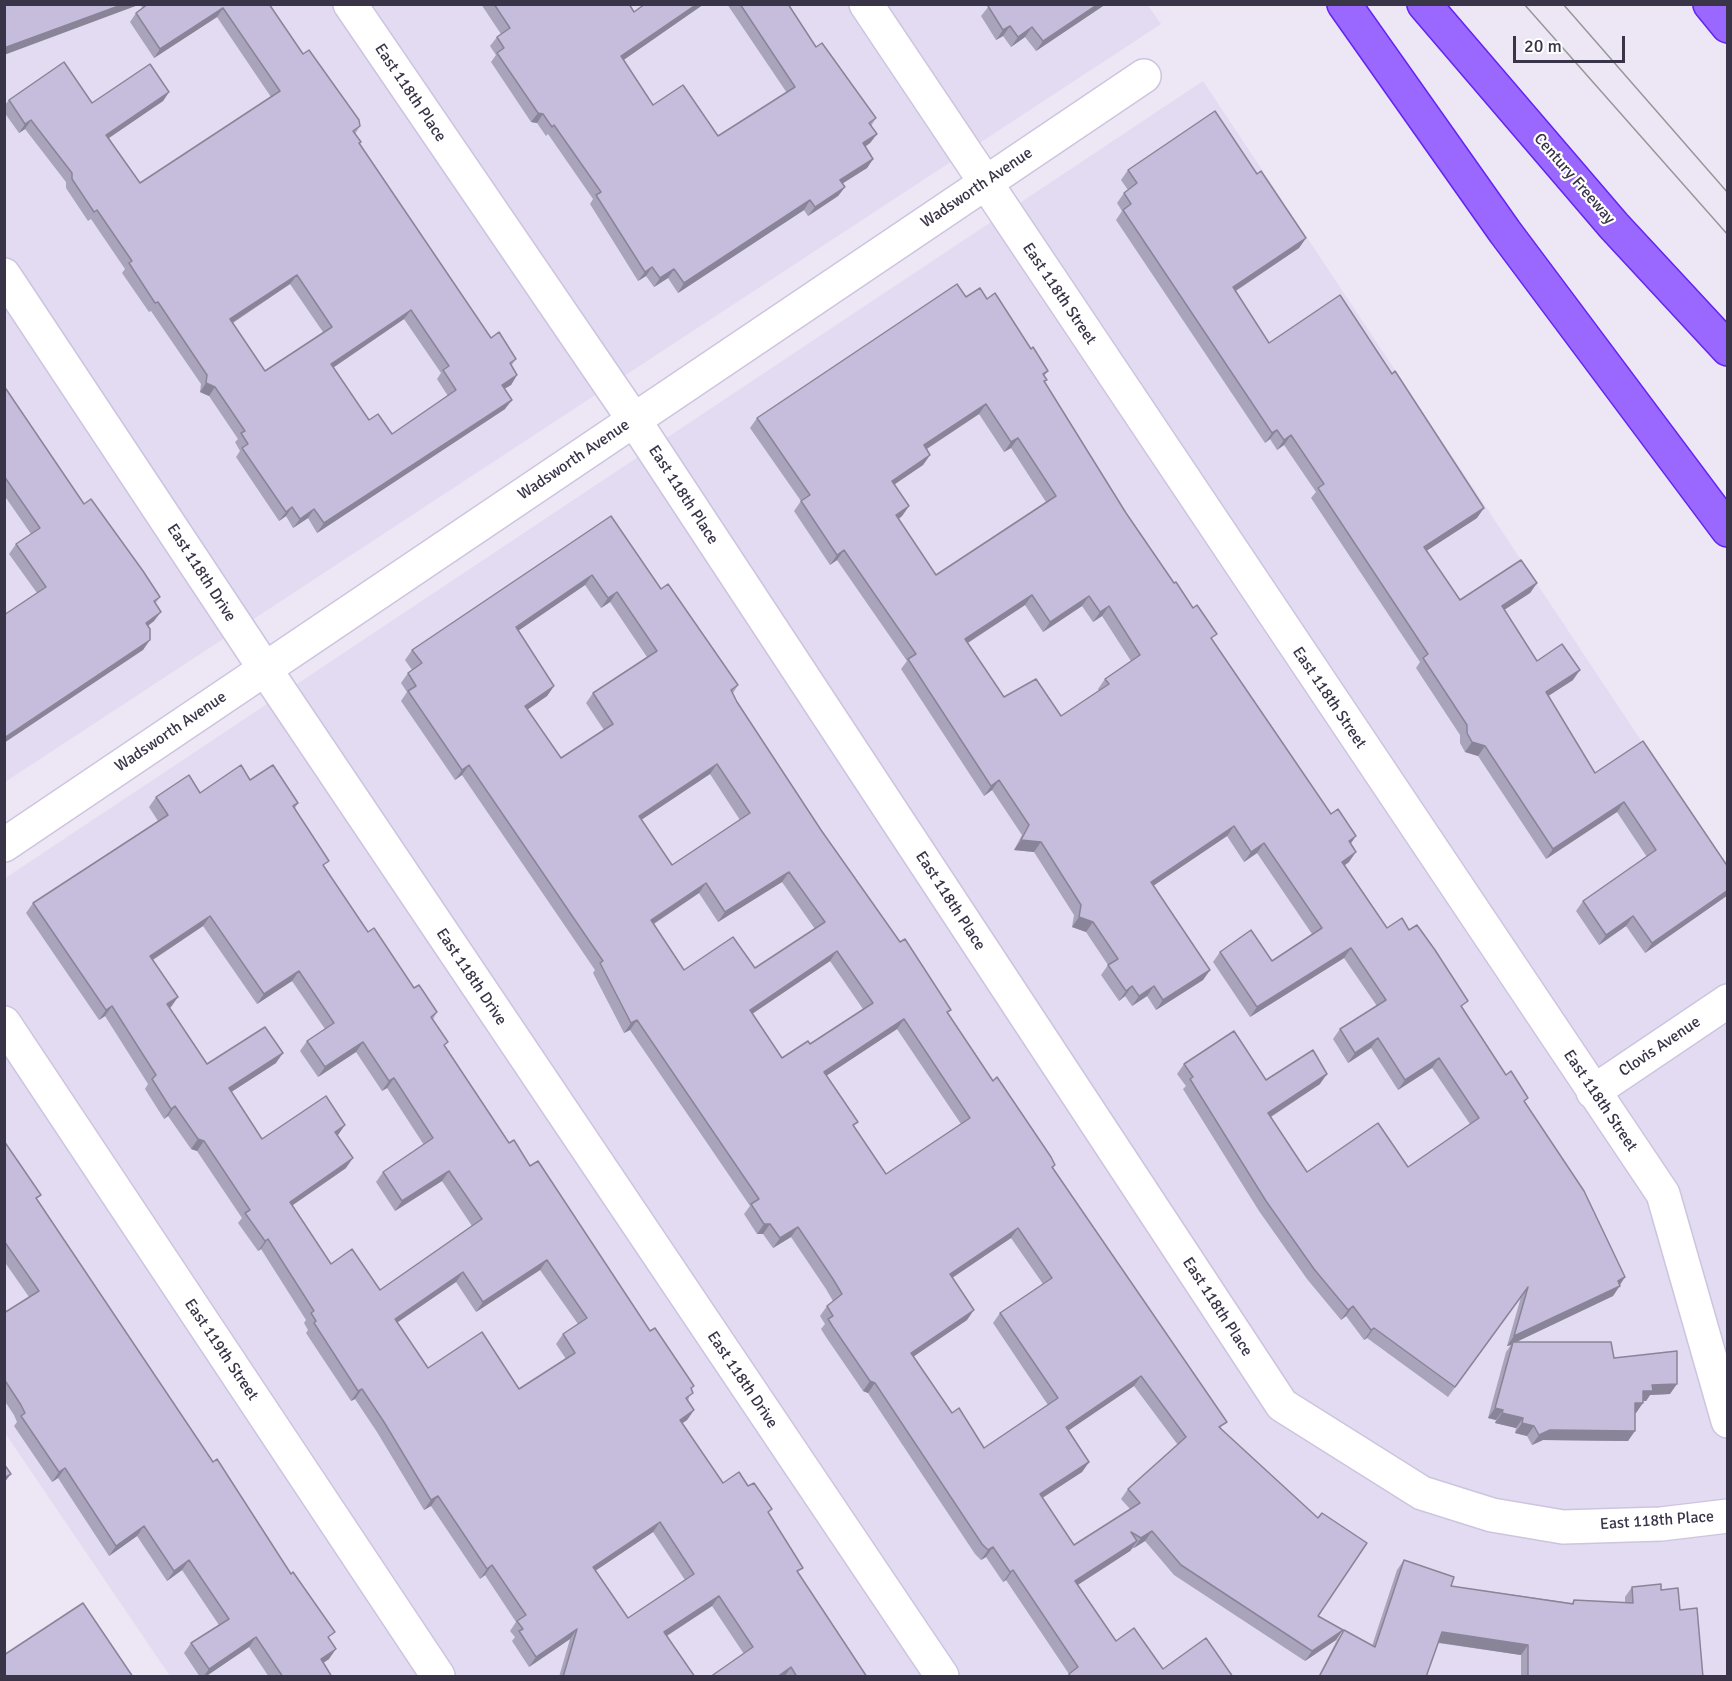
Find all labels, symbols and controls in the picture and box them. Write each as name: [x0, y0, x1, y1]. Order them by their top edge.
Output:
scale bar: [1516, 24, 1628, 62]
text: 20 m: [1524, 35, 1562, 57]
street label: East 118th Place: [370, 40, 450, 146]
street label: Century Freeway: [1529, 130, 1619, 228]
street label: Wadsworth Avenue: [918, 144, 1036, 232]
street label: East 118th Street: [1018, 239, 1100, 349]
street label: Wadsworth Avenue: [515, 416, 633, 504]
street label: East 118th Place: [644, 442, 722, 548]
street label: East 118th Drive: [162, 521, 240, 625]
street label: East 118th Street: [1288, 643, 1370, 753]
street label: Wadsworth Avenue: [112, 688, 230, 776]
street label: East 118th Place: [911, 848, 989, 954]
street label: East 118th Drive: [432, 925, 510, 1029]
street label: Clovis Avenue: [1616, 1013, 1704, 1081]
street label: East 118th Street: [1559, 1046, 1641, 1156]
street label: East 118th Place: [1178, 1254, 1256, 1360]
street label: East 119th Street: [180, 1295, 262, 1405]
street label: East 118th Drive: [703, 1328, 781, 1432]
street label: East 118th Place: [1599, 1507, 1715, 1535]

